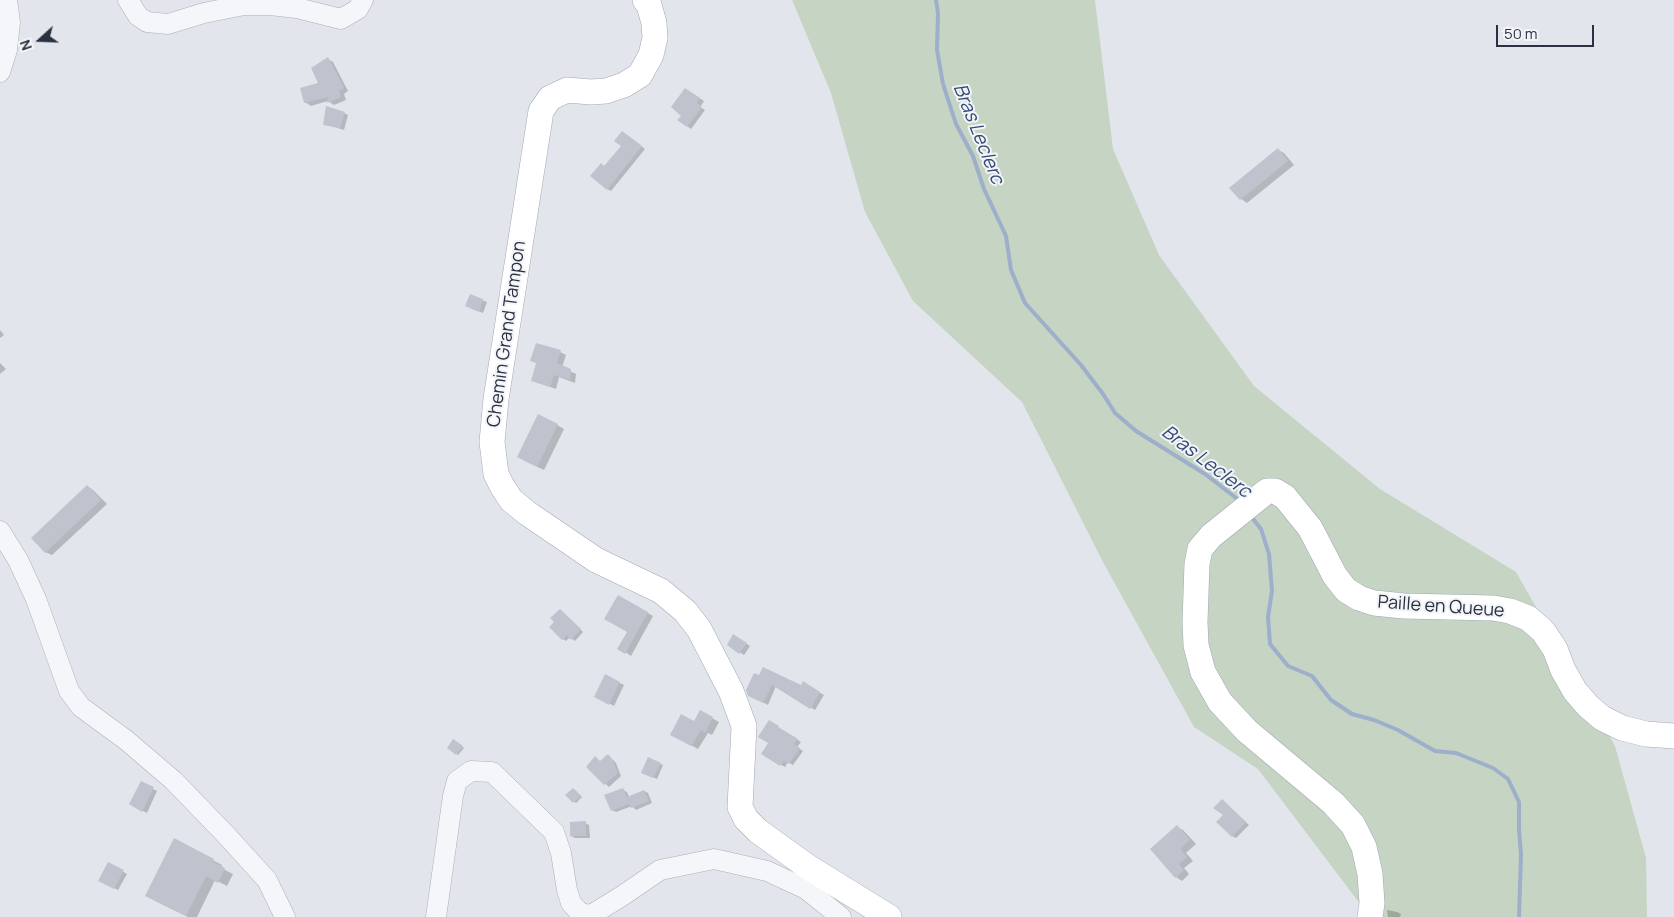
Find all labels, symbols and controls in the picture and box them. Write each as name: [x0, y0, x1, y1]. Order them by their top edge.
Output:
north arrow: [15, 15, 65, 65]
scale bar: [1499, 15, 1596, 47]
text: 50 m: [1504, 23, 1538, 44]
text: N: [15, 37, 36, 53]
water label: Bras Leclerc: [948, 80, 1008, 188]
street label: Chemin Grand Tampon: [483, 239, 531, 429]
water label: Bras Leclerc: [1157, 421, 1255, 503]
street label: Paille en Queue: [1377, 592, 1505, 622]

